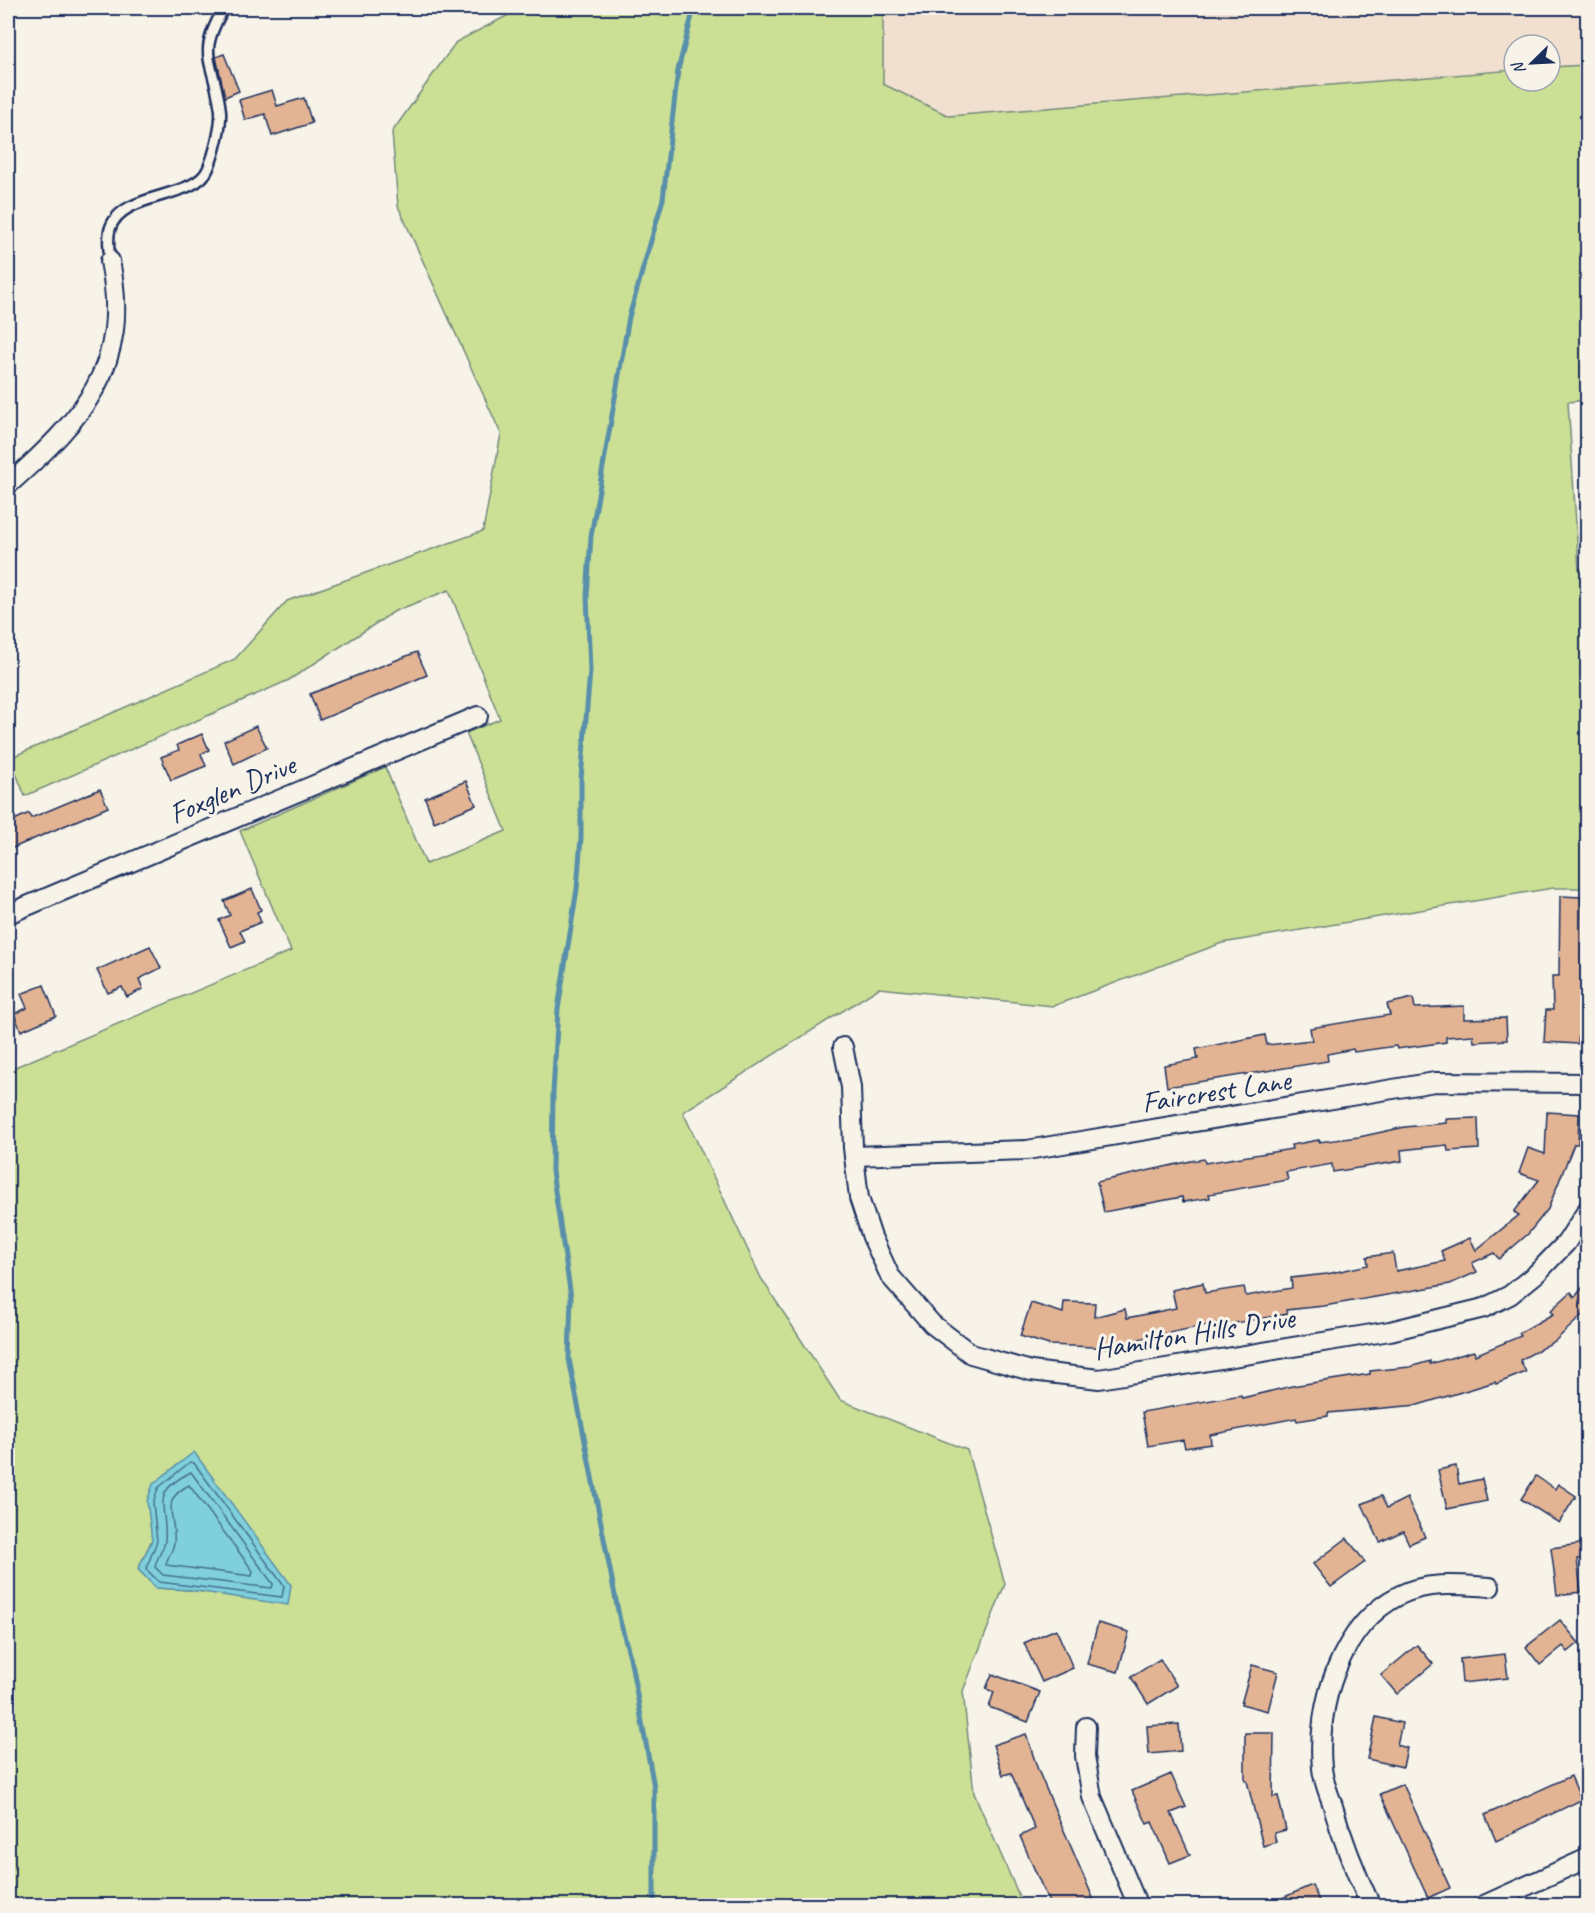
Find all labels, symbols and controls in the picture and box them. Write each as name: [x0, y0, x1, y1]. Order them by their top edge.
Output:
north arrow: [1502, 33, 1562, 93]
text: N: [1507, 57, 1530, 77]
street label: Foxglen Drive: [163, 745, 303, 833]
street label: Faircrest Lane: [1139, 1060, 1295, 1121]
street label: Hamilton Hills Drive: [1091, 1298, 1299, 1368]

